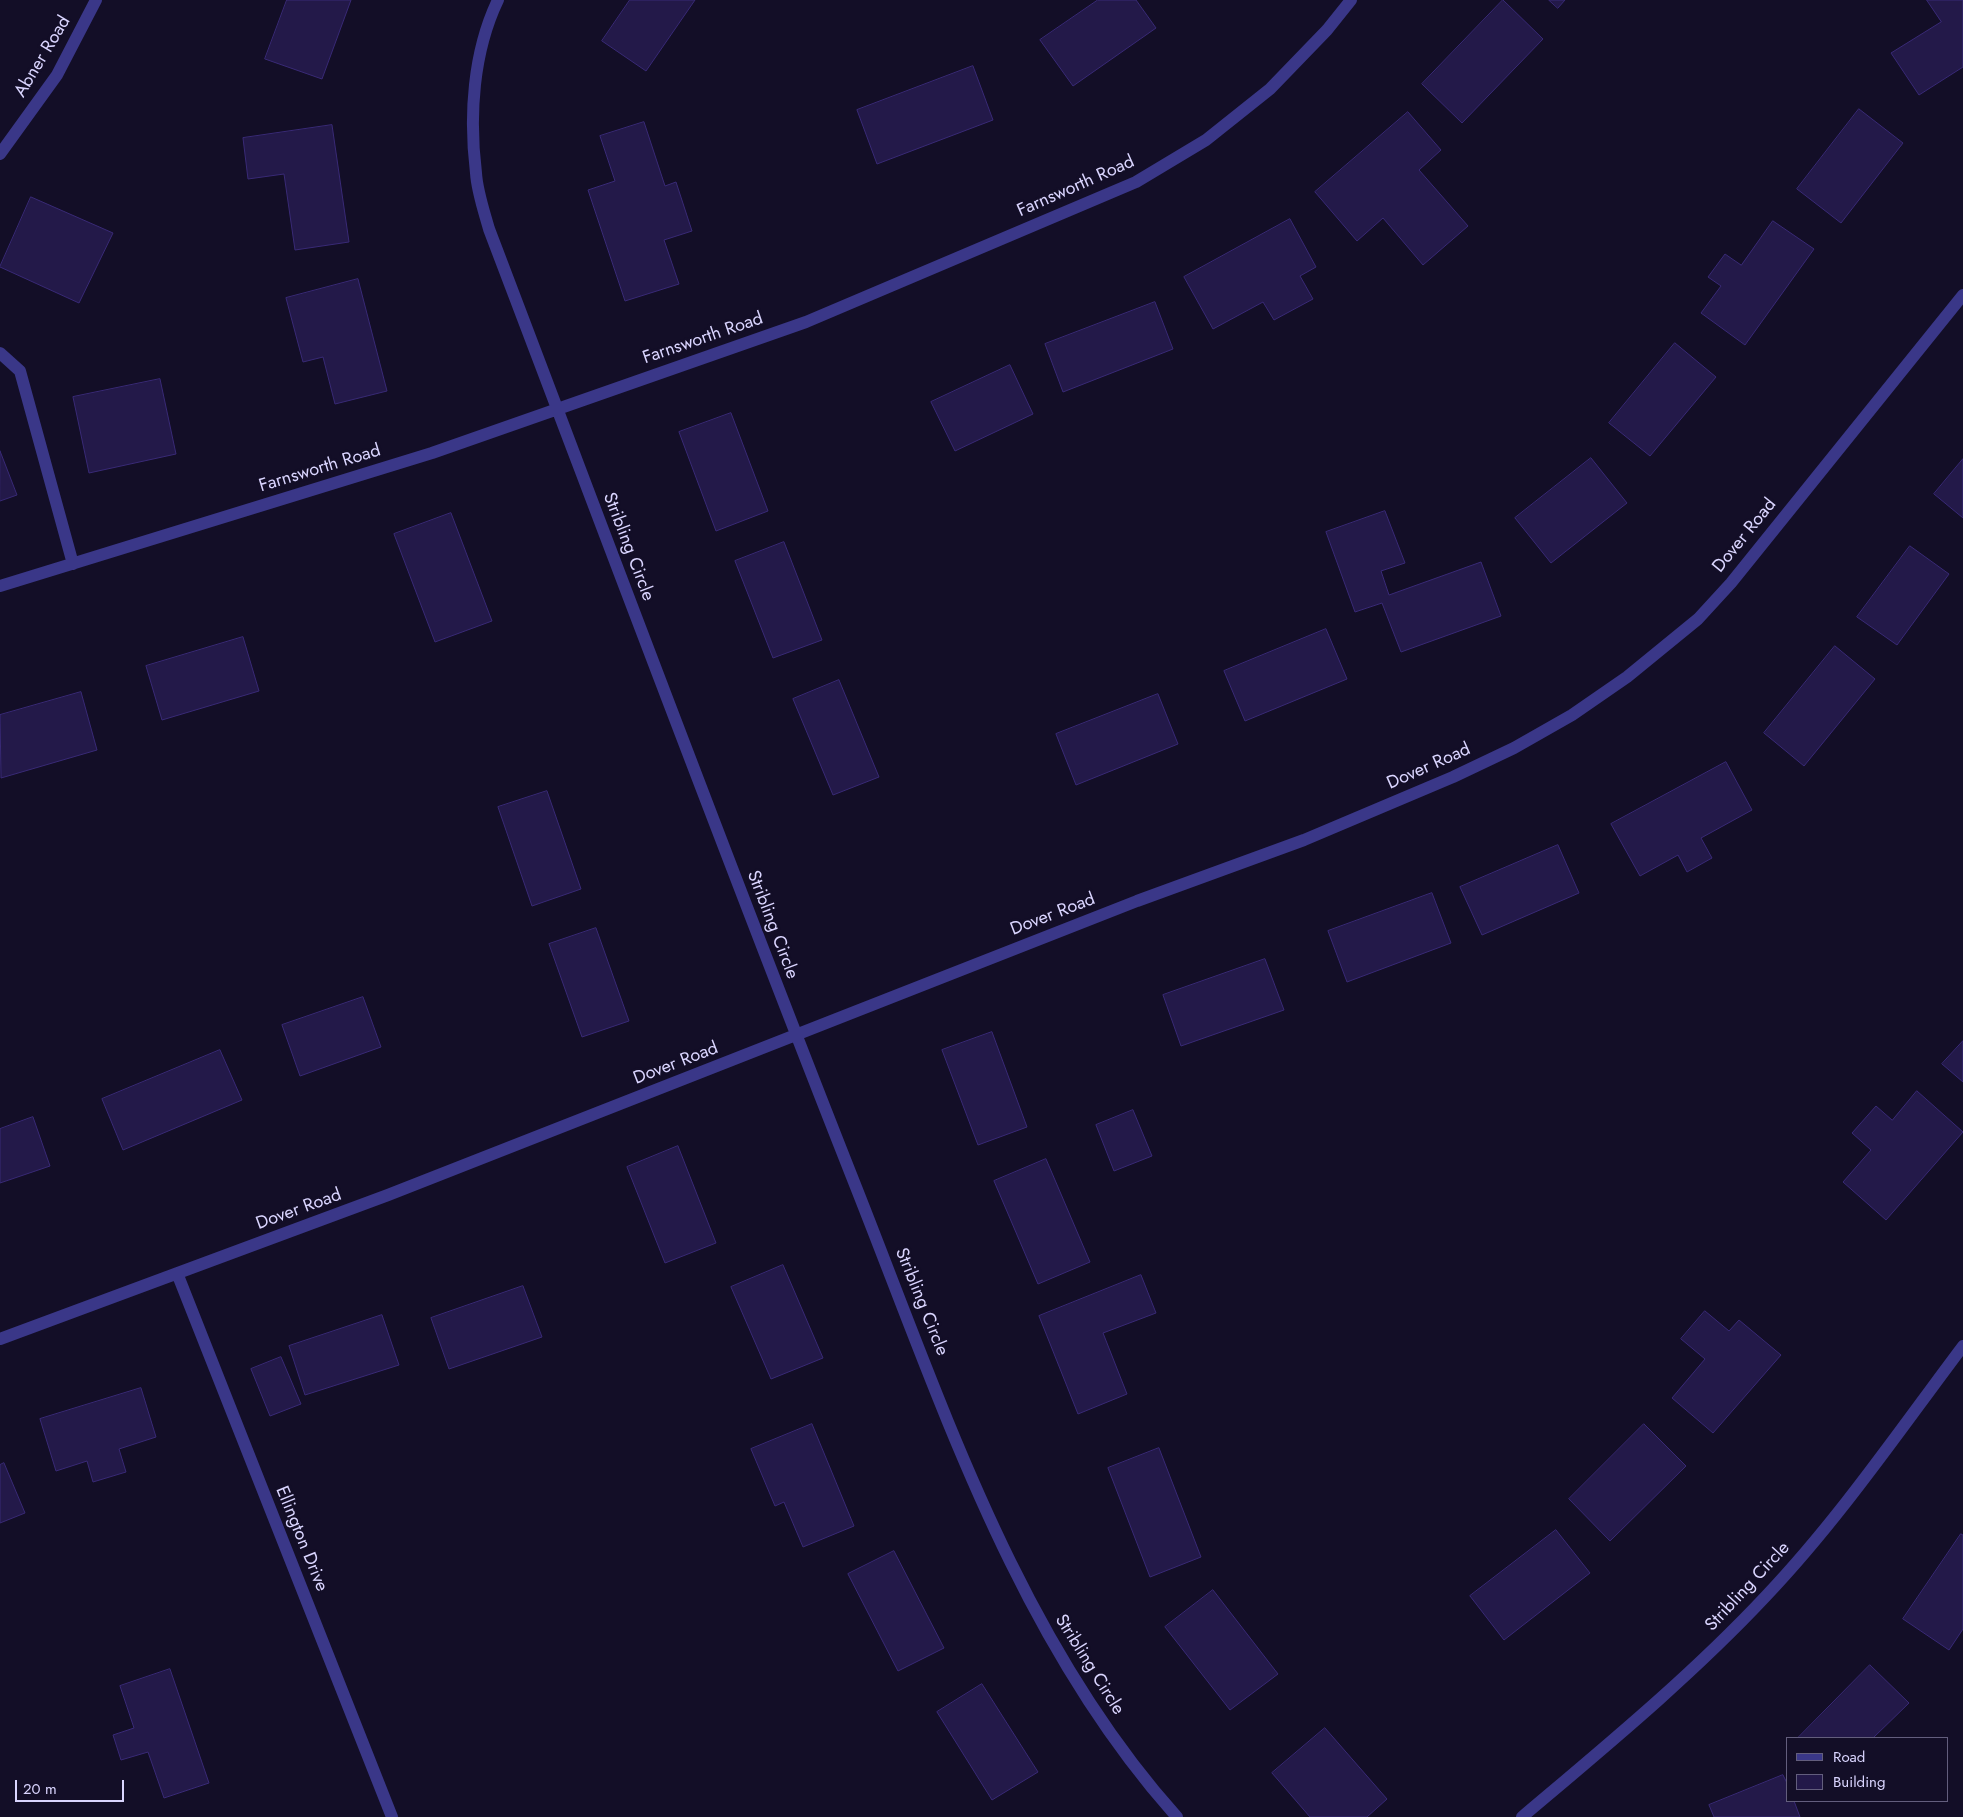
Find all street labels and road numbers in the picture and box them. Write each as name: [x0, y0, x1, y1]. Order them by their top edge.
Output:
street label: Abner Road: [10, 12, 76, 102]
street label: Farnsworth Road: [1014, 152, 1138, 222]
street label: Farnsworth Road: [640, 308, 766, 370]
street label: Farnsworth Road: [257, 440, 383, 498]
street label: Stribling Circle: [597, 490, 659, 604]
street label: Dover Road: [1709, 495, 1781, 577]
street label: Dover Road: [1384, 739, 1474, 795]
street label: Stribling Circle: [741, 868, 803, 982]
street label: Dover Road: [1008, 889, 1098, 941]
street label: Dover Road: [631, 1038, 721, 1090]
street label: Dover Road: [253, 1185, 345, 1235]
street label: Stribling Circle: [890, 1245, 952, 1359]
street label: Ellington Drive: [270, 1483, 332, 1595]
street label: Stribling Circle: [1701, 1538, 1795, 1636]
street label: Stribling Circle: [1050, 1611, 1128, 1719]

